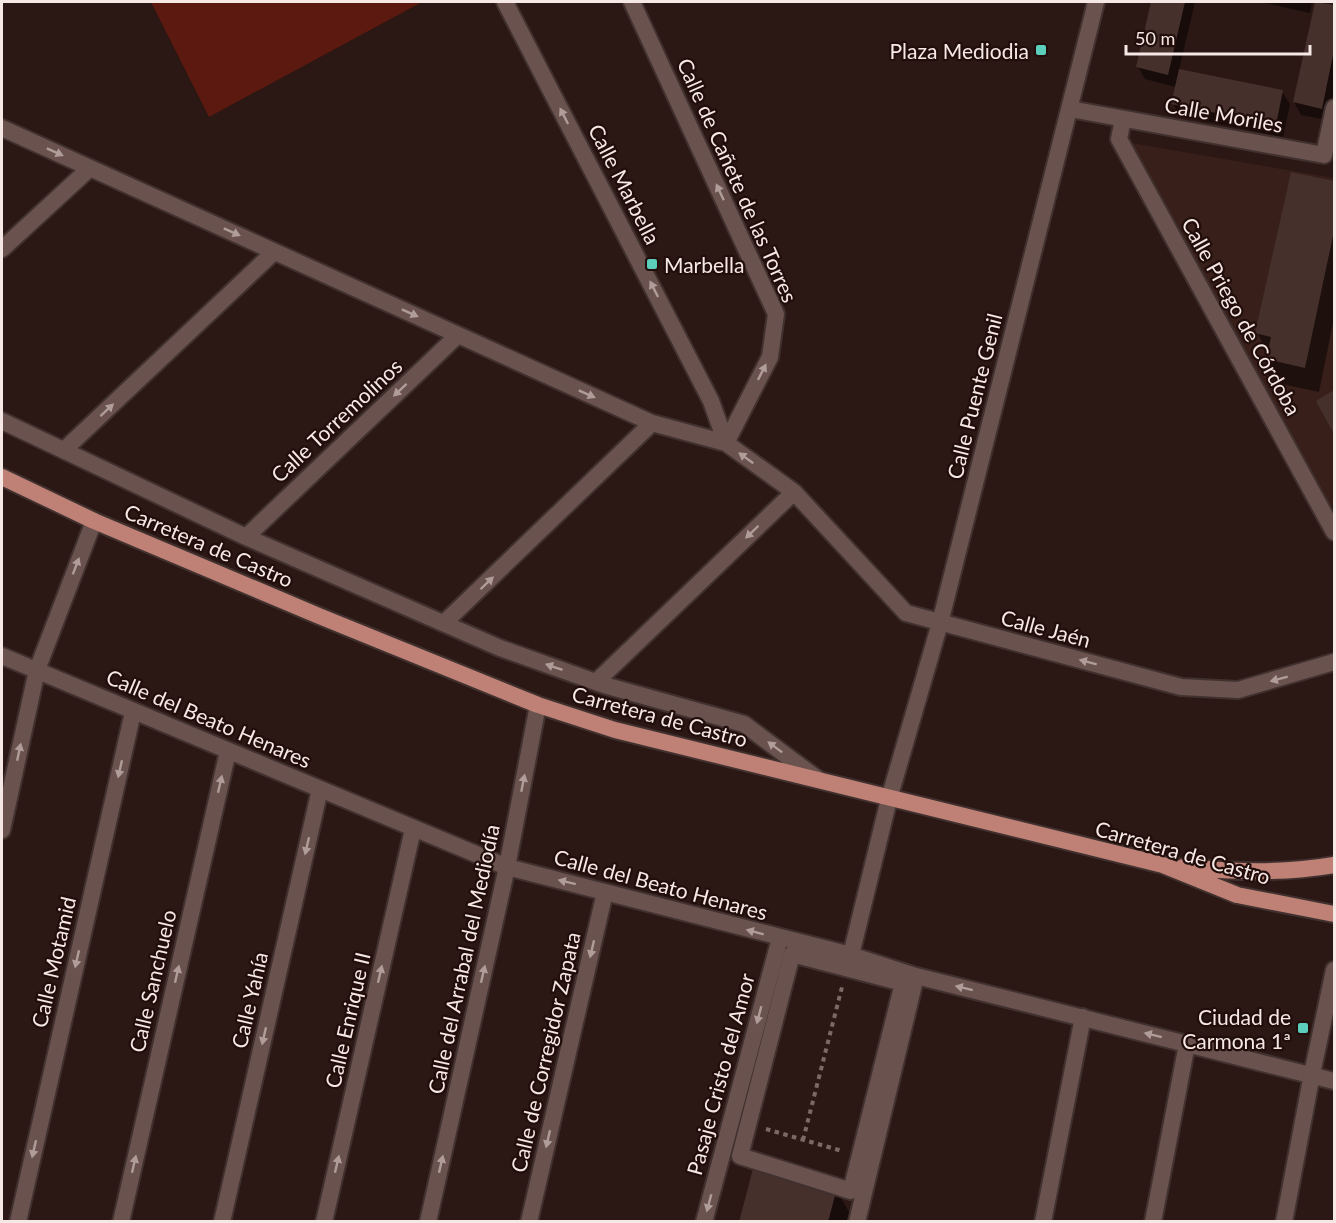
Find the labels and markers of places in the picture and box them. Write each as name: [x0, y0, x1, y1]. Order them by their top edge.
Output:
place label: Plaza Mediodia: [890, 38, 1029, 63]
marker: Plaza Mediodia: [1034, 43, 1048, 57]
place label: Marbella: [664, 252, 744, 277]
marker: Marbella: [645, 257, 659, 271]
place label: Ciudad de Carmona 1ª: [1182, 1004, 1291, 1053]
marker: Ciudad de Carmona 1ª: [1296, 1021, 1310, 1035]

